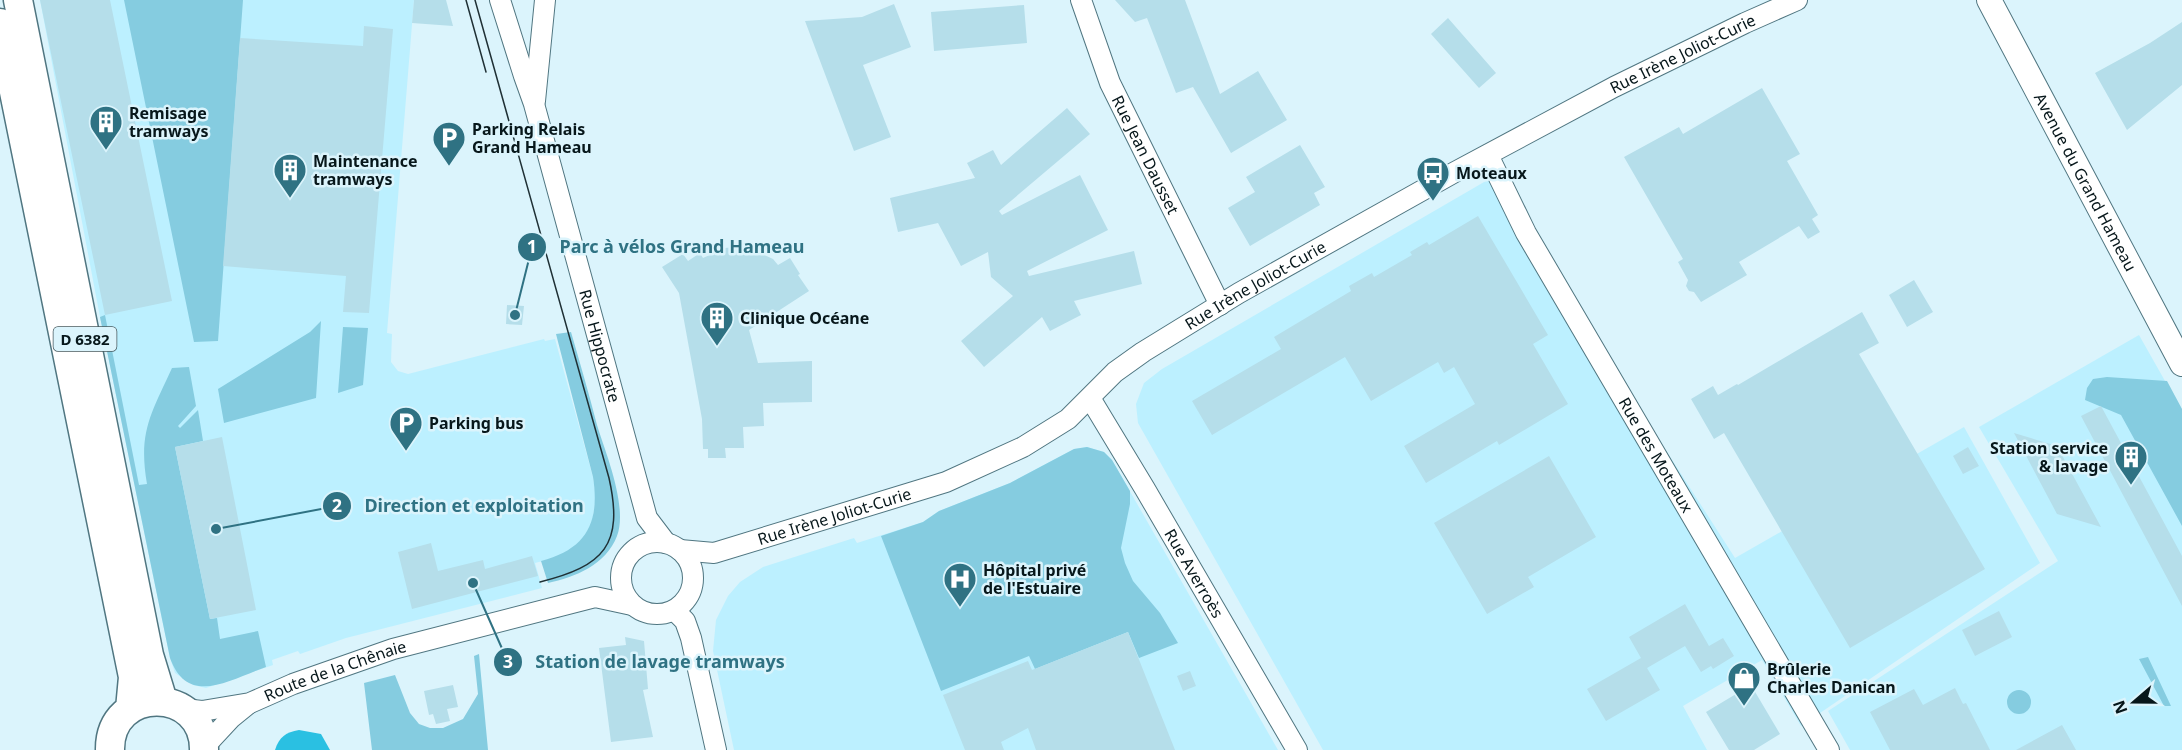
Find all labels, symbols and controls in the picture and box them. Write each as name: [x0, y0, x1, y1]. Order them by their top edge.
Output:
street label: Rue Irène Joliot-Curie: [1606, 9, 1759, 98]
street label: Avenue du Grand Hameau: [2029, 89, 2142, 275]
street label: Rue Jean Dausset: [1107, 92, 1184, 218]
place label: Remisage tramways: [129, 102, 208, 142]
building icon: Remisage tramways: [88, 104, 124, 151]
place label: Parking Relais Grand Hameau: [472, 118, 592, 158]
parking icon: Parking Relais Grand Hameau: [431, 120, 467, 167]
place label: Maintenance tramways: [313, 150, 418, 190]
building icon: Maintenance tramways: [272, 152, 308, 199]
bus stop icon: Moteaux: [1415, 155, 1451, 202]
place label: Moteaux: [1456, 162, 1528, 184]
callout: Parc à vélos Grand Hameau: [517, 229, 816, 265]
text: 1: [527, 234, 537, 258]
text: Parc à vélos Grand Hameau: [559, 234, 805, 258]
street label: Rue Irène Joliot-Curie: [1181, 236, 1330, 335]
street label: Rue Hippocrate: [574, 287, 626, 405]
building icon: Clinique Océane: [699, 300, 735, 347]
place label: Clinique Océane: [740, 307, 869, 329]
road number: D 6382: [54, 327, 116, 351]
street label: Rue des Moteaux: [1614, 393, 1699, 517]
parking icon: Parking bus: [388, 405, 424, 452]
place label: Parking bus: [429, 412, 524, 434]
place label: Station service & lavage: [1990, 437, 2108, 477]
building icon: Station service & lavage: [2113, 439, 2149, 486]
street label: Rue Irène Joliot-Curie: [755, 482, 914, 550]
callout: Direction et exploitation: [322, 488, 595, 524]
text: 2: [332, 493, 342, 517]
text: Direction et exploitation: [364, 493, 584, 517]
street label: Rue Averroès: [1160, 525, 1229, 622]
place label: Hôpital privé de l'Estuaire: [983, 559, 1086, 599]
hospital icon: Hôpital privé de l'Estuaire: [942, 561, 978, 608]
street label: Route de la Chênaie: [260, 635, 409, 706]
callout: Station de lavage tramways: [493, 644, 797, 680]
text: 3: [503, 649, 513, 673]
text: Station de lavage tramways: [535, 649, 785, 673]
place label: Brûlerie Charles Danican: [1767, 658, 1896, 698]
shop icon: Brûlerie Charles Danican: [1726, 660, 1762, 707]
north arrow: [2104, 672, 2164, 732]
text: N: [2107, 697, 2132, 717]

